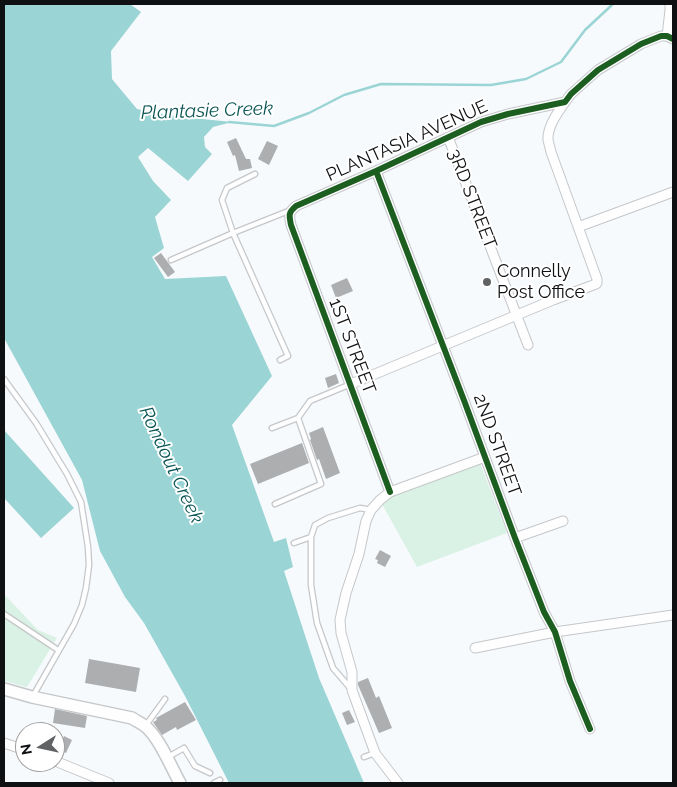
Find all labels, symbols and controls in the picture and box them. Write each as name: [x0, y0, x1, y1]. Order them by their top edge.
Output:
street label: PLANTASIA AVENUE: [323, 96, 491, 186]
water label: Plantasie Creek: [140, 97, 274, 125]
street label: 3RD STREET: [443, 146, 501, 252]
place label: Connelly Post Office: [497, 261, 585, 304]
marker: Connelly Post Office: [481, 276, 493, 288]
street label: 1ST STREET: [324, 295, 380, 397]
street label: 2ND STREET: [469, 391, 525, 499]
water label: Rondout Creek: [134, 403, 208, 527]
north arrow: [15, 722, 65, 772]
text: N: [17, 743, 35, 756]

